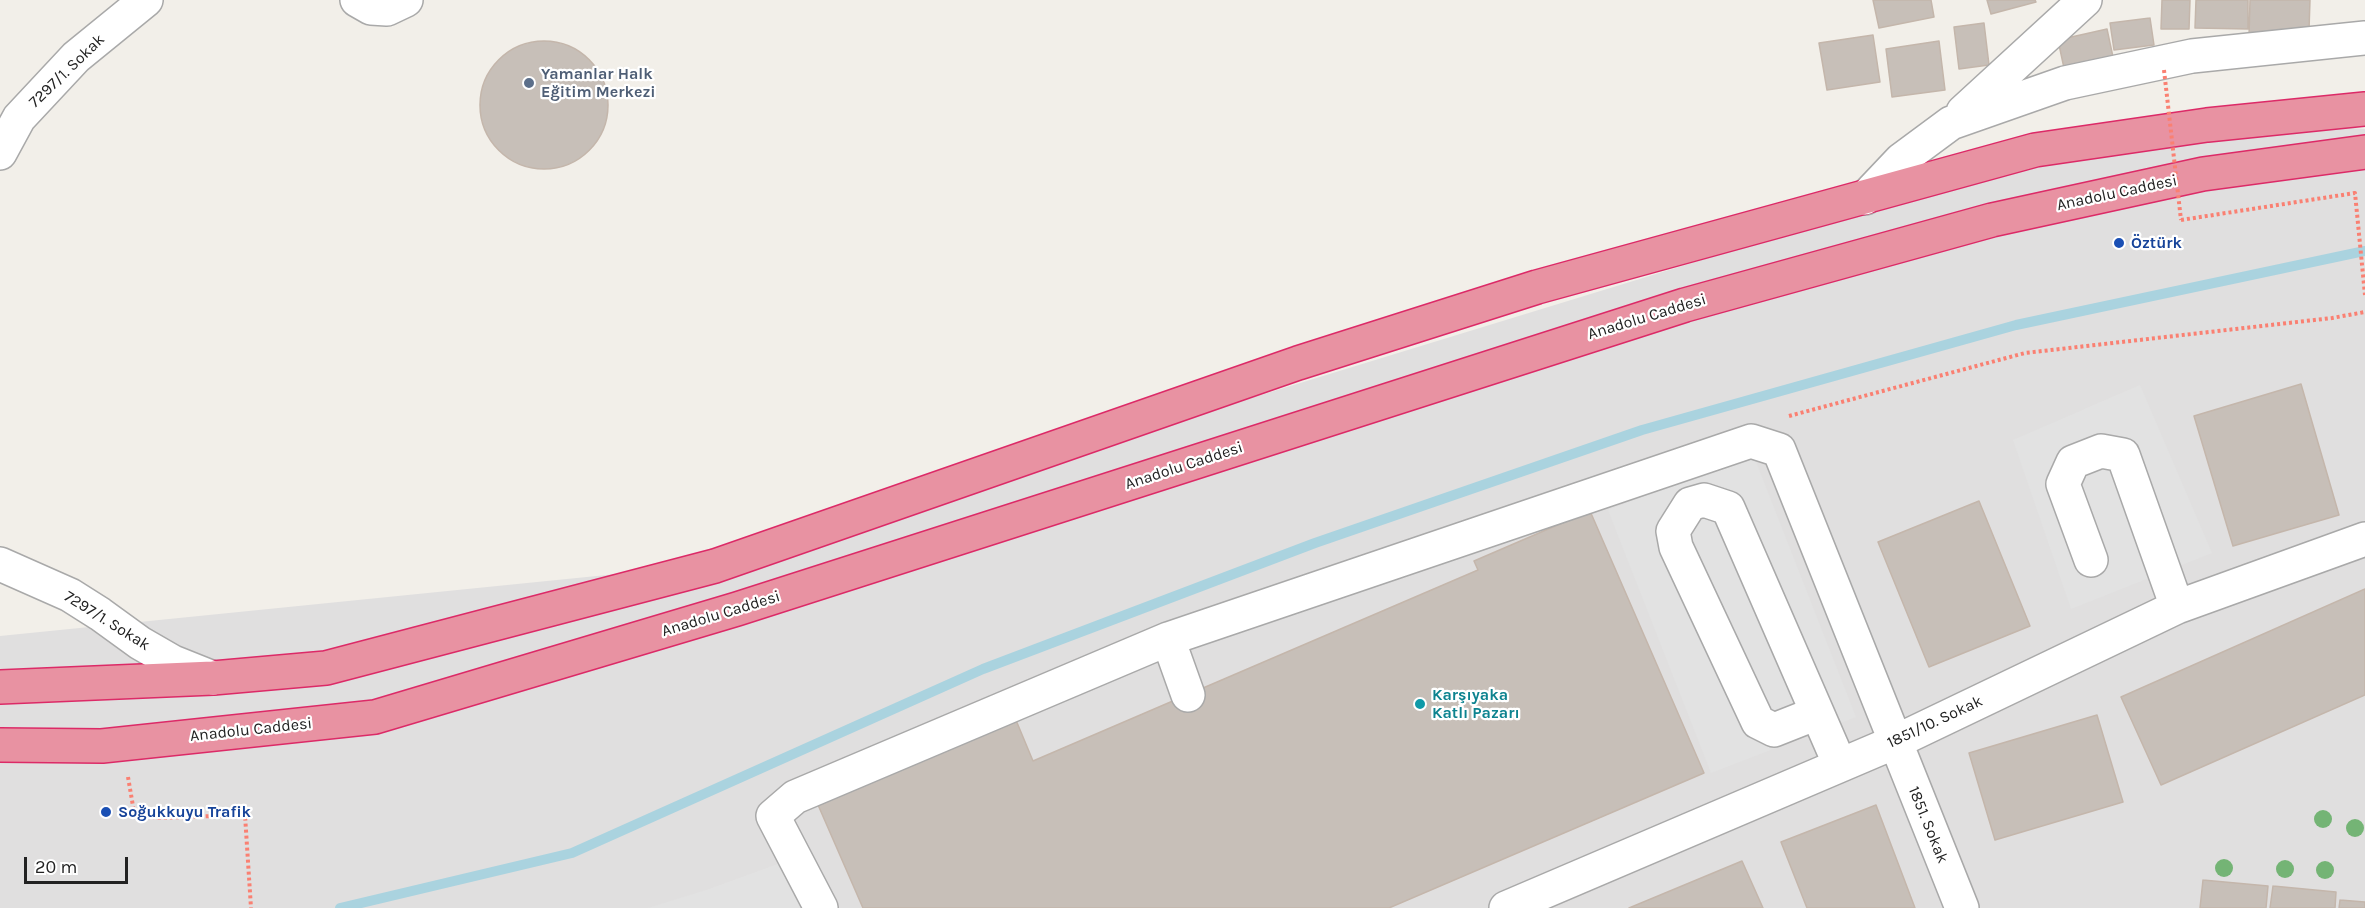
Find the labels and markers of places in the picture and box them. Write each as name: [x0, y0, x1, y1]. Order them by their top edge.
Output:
place label: Yamanlar Halk Eğitim Merkezi: [541, 64, 656, 102]
marker: Yamanlar Halk Eğitim Merkezi: [522, 76, 536, 90]
place label: Öztürk: [2131, 233, 2182, 253]
marker: Öztürk: [2112, 236, 2126, 250]
place label: Karşıyaka Katlı Pazarı: [1432, 685, 1520, 723]
marker: Karşıyaka Katlı Pazarı: [1413, 697, 1427, 711]
place label: Soğukkuyu Trafik: [118, 802, 251, 822]
marker: Soğukkuyu Trafik: [99, 805, 113, 819]

